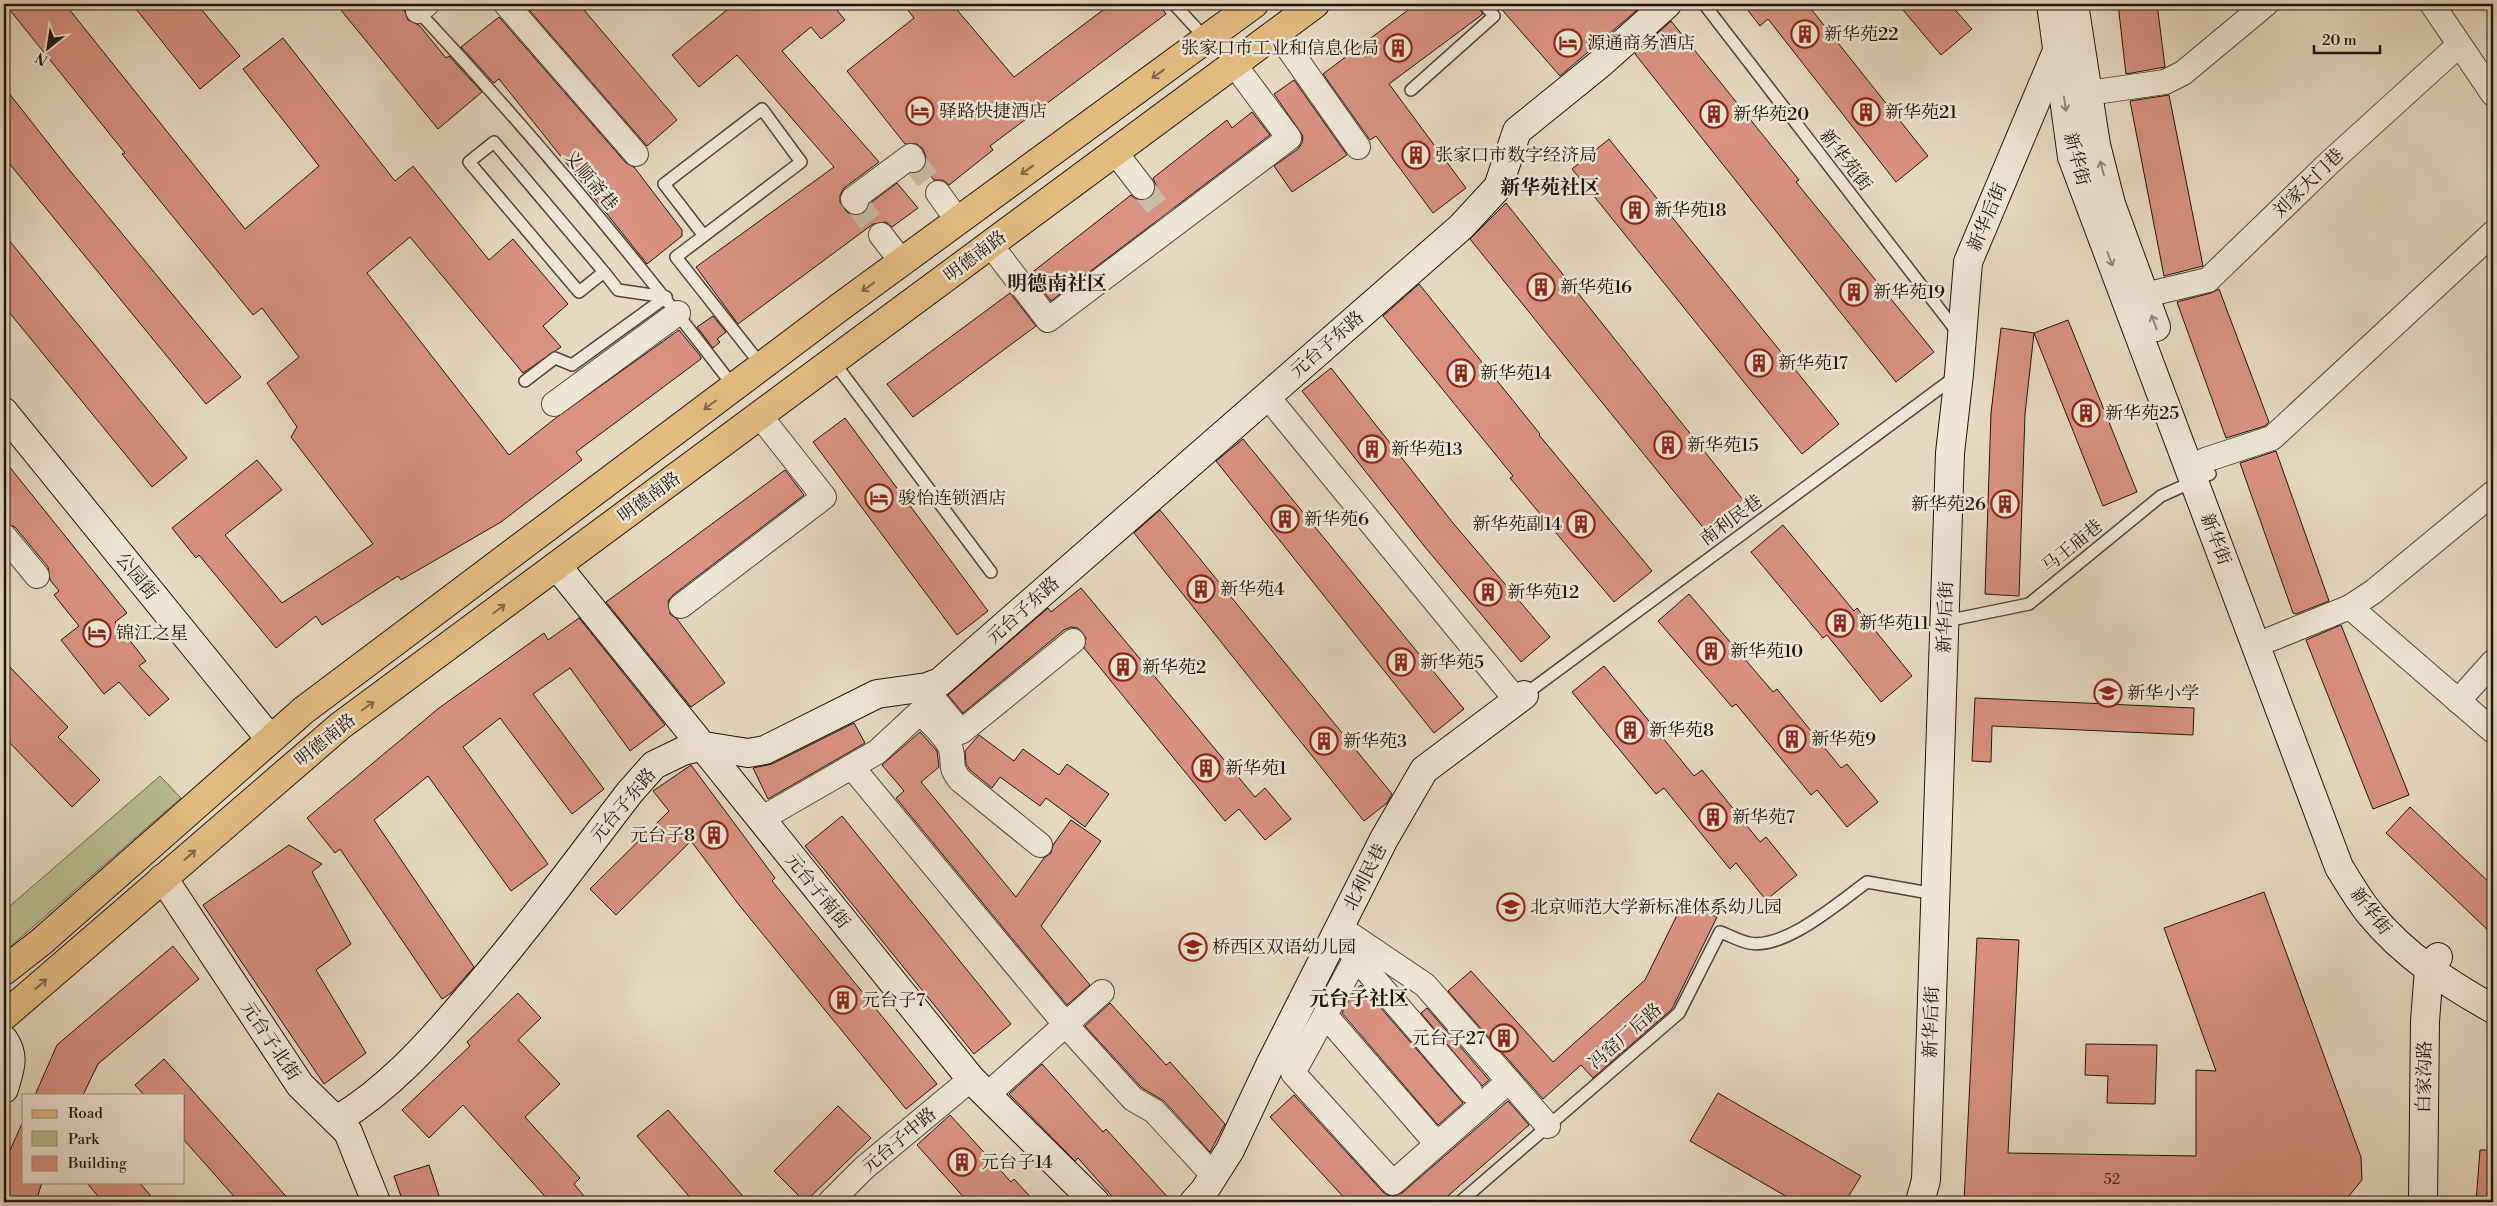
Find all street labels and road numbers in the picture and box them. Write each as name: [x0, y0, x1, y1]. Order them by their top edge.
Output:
street label: 新华苑街: [1814, 125, 1877, 196]
street label: 新华街: [2058, 130, 2095, 188]
street label: 刘家大门巷: [2268, 144, 2349, 223]
street label: 义顺斋巷: [559, 145, 623, 215]
street label: 新华后街: [1963, 180, 2012, 255]
street label: 明德南路: [940, 226, 1011, 287]
street label: 元台子东路: [1286, 306, 1369, 383]
street label: 明德南路: [613, 467, 685, 528]
street label: 南利民巷: [1695, 490, 1767, 551]
street label: 新华街: [2195, 510, 2236, 569]
street label: 马王庙巷: [2037, 515, 2108, 578]
street label: 公园街: [111, 548, 163, 605]
street label: 元台子东路: [982, 572, 1064, 649]
street label: 新华后街: [1933, 581, 1958, 653]
street label: 明德南路: [290, 709, 361, 772]
street label: 元台子东路: [586, 763, 661, 847]
street label: 北利民巷: [1339, 840, 1392, 915]
street label: 元台子南街: [780, 849, 855, 934]
street label: 新华街: [2345, 883, 2396, 940]
street label: 新华后街: [1919, 986, 1944, 1058]
street label: 元台子北街: [236, 998, 305, 1085]
street label: 冯窑厂后路: [1584, 998, 1667, 1075]
street label: 白家沟路: [2412, 1041, 2437, 1113]
street label: 元台子中路: [857, 1103, 941, 1178]

